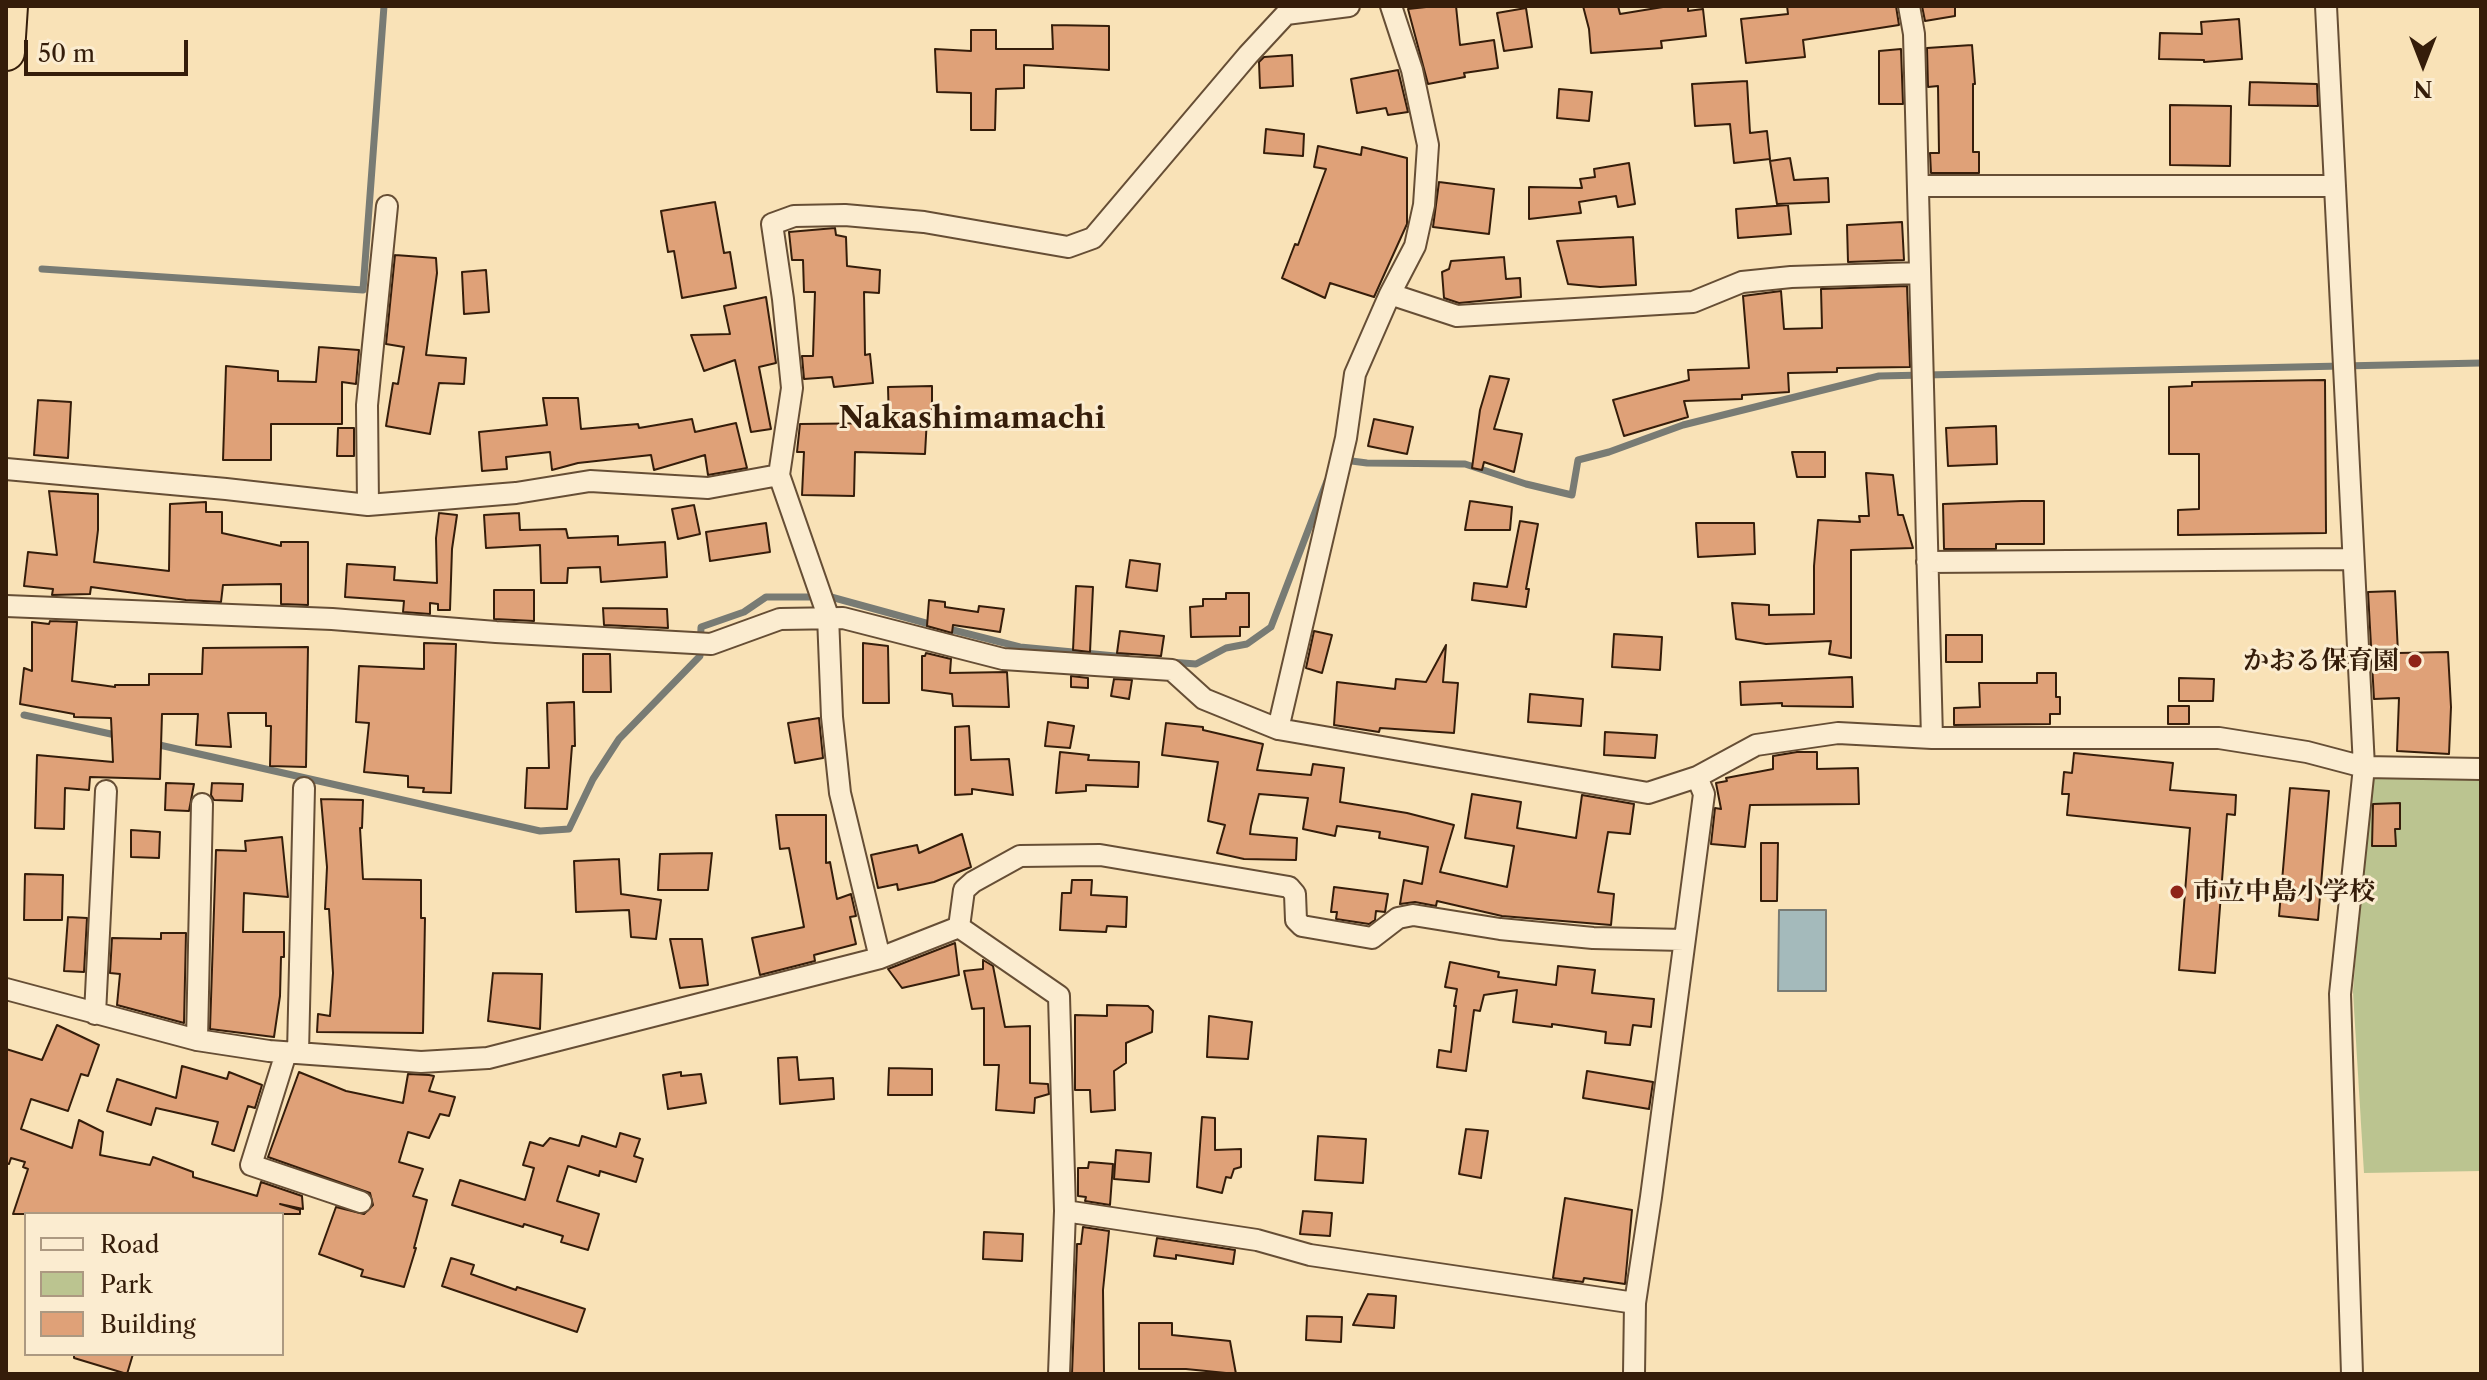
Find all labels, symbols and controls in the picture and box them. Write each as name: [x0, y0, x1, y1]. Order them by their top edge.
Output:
scale bar: [28, 24, 192, 74]
north arrow: [2383, 24, 2463, 104]
text: 50 m: [38, 39, 95, 68]
text: N: [2413, 75, 2433, 102]
district label: Nakashimamachi: [839, 401, 1105, 437]
place label: かおる保育園: [2243, 645, 2399, 677]
marker: かおる保育園: [2406, 652, 2424, 670]
place label: 市立中島小学校: [2193, 876, 2375, 908]
marker: 市立中島小学校: [2168, 883, 2186, 901]
legend: [24, 1212, 284, 1356]
text: Road: [100, 1230, 159, 1259]
text: Park: [100, 1270, 152, 1299]
text: Building: [100, 1310, 196, 1339]

